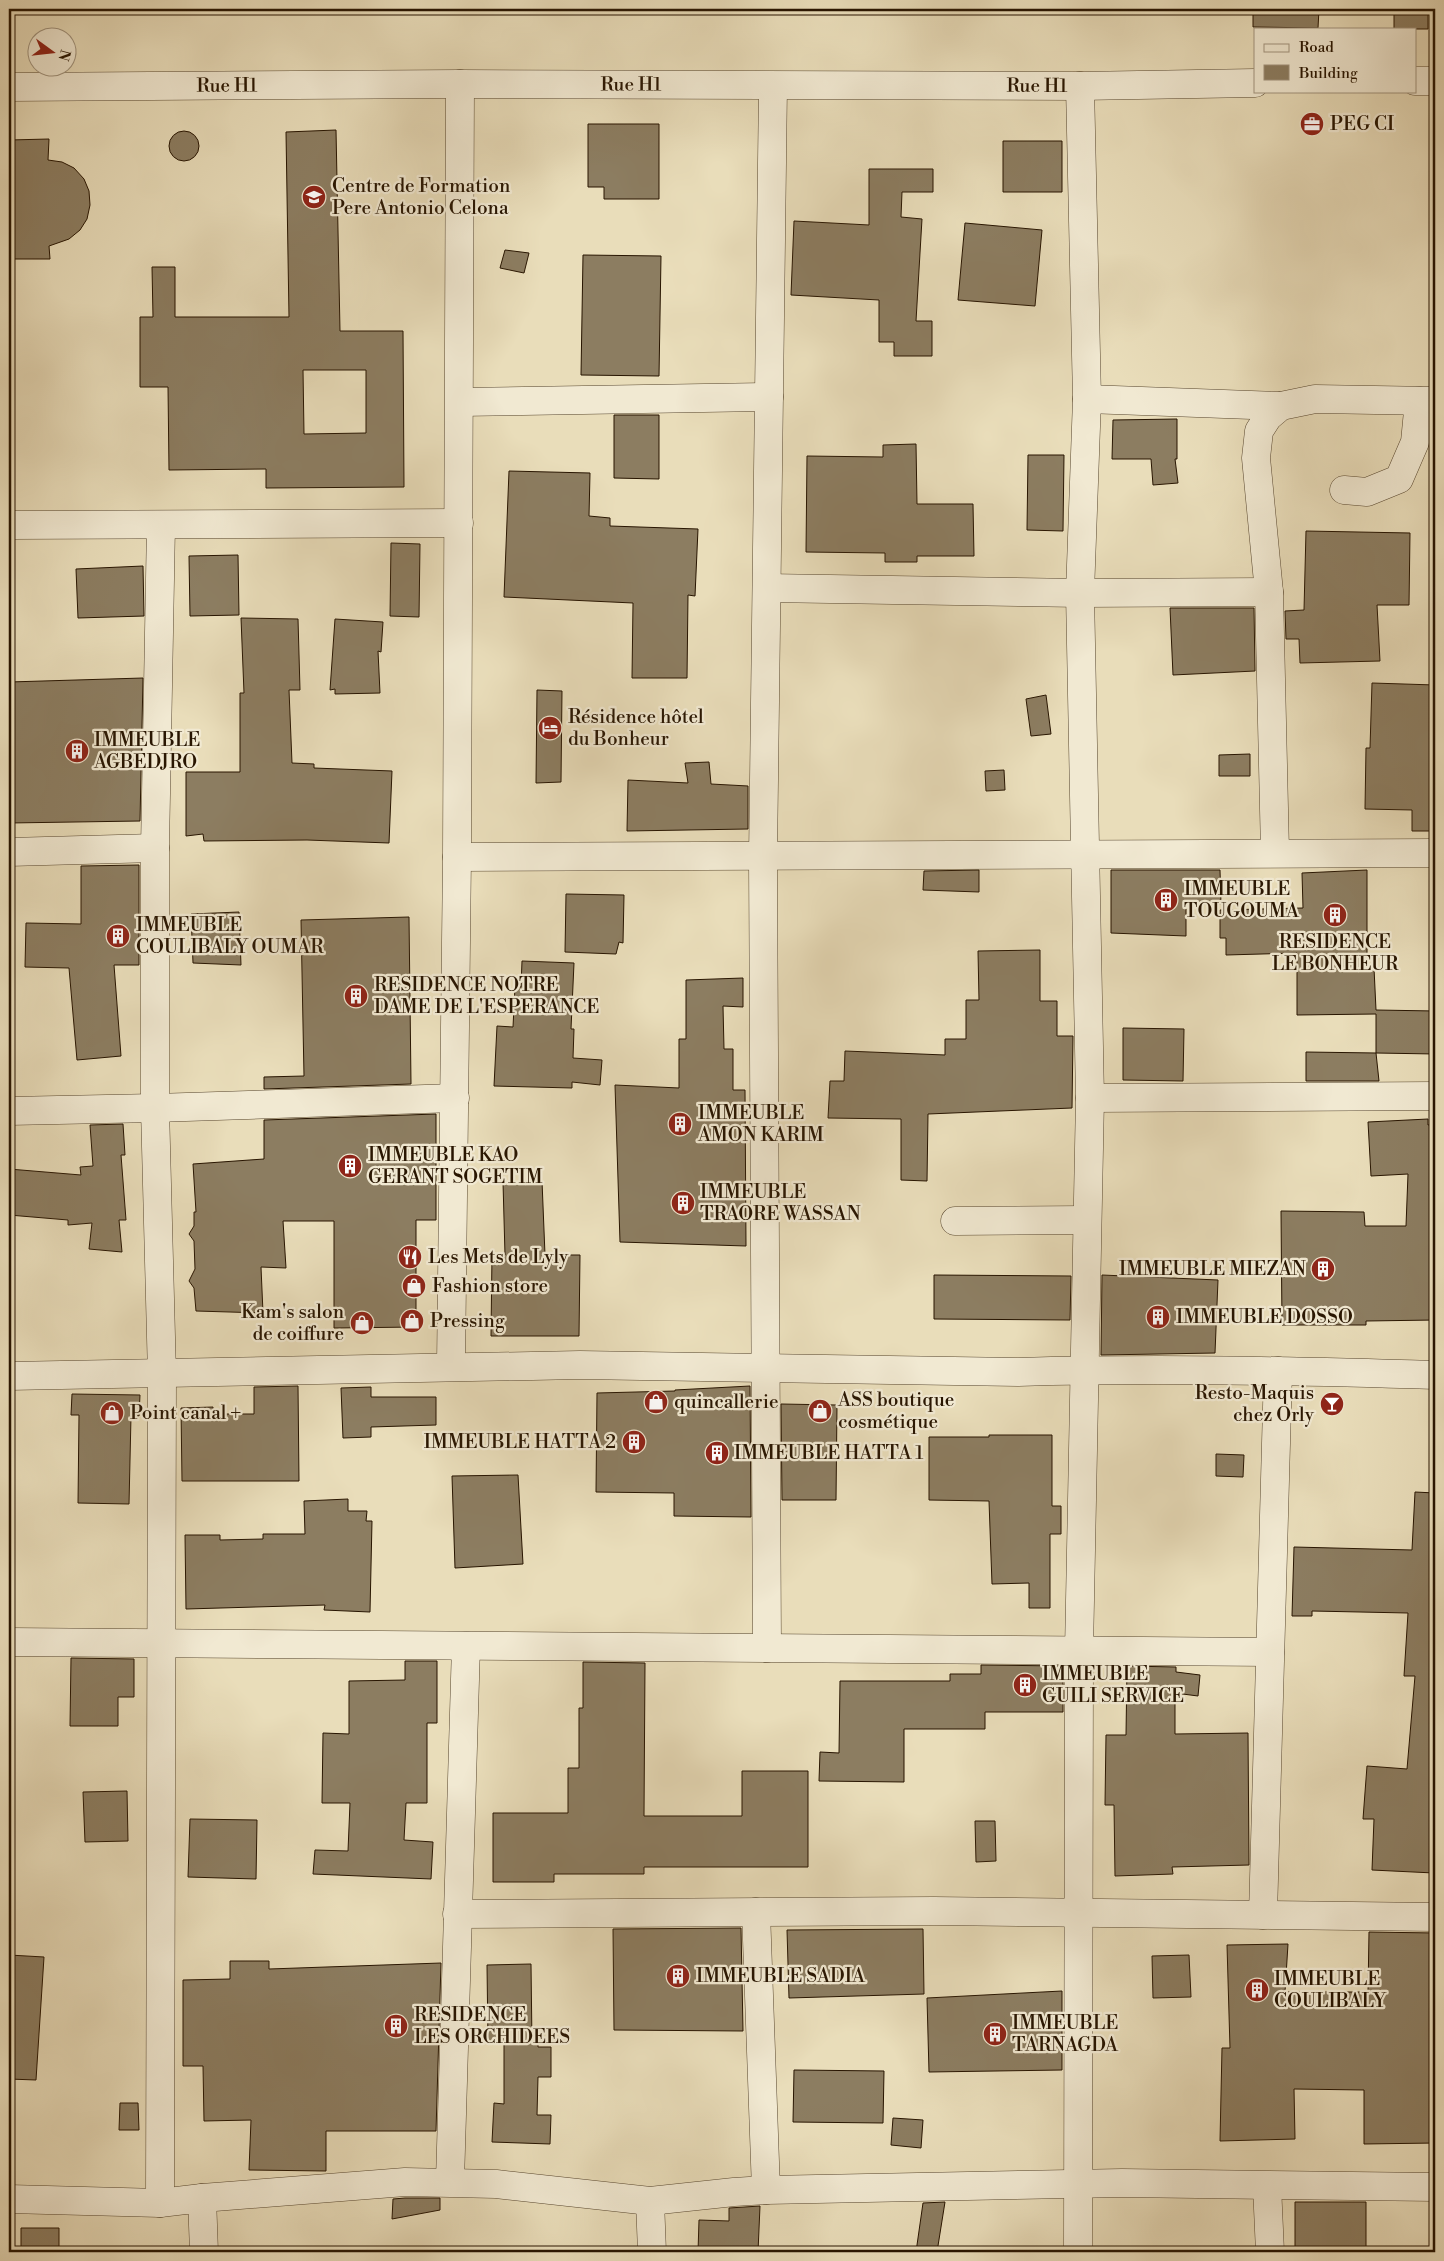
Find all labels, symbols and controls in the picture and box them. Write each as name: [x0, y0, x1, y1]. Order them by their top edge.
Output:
north arrow: [28, 28, 78, 78]
legend: [1254, 28, 1416, 92]
text: Road: [1299, 38, 1334, 57]
text: N: [53, 47, 74, 63]
text: Building: [1298, 64, 1358, 83]
street label: Rue H1: [600, 72, 662, 97]
street label: Rue H1: [196, 73, 258, 98]
street label: Rue H1: [1006, 74, 1068, 98]
office icon: PEG CI: [1299, 111, 1325, 137]
place label: PEG CI: [1330, 112, 1394, 136]
place label: Centre de Formation Pere Antonio Celona: [332, 174, 510, 220]
school or university icon: Centre de Formation Pere Antonio Celona: [301, 184, 327, 210]
place label: Résidence hôtel du Bonheur: [568, 705, 704, 751]
hotel icon: Résidence hôtel du Bonheur: [537, 715, 563, 741]
place label: IMMEUBLE AGBEDJRO: [93, 728, 200, 774]
building icon: IMMEUBLE AGBEDJRO: [64, 738, 90, 764]
place label: IMMEUBLE TOUGOUMA: [1184, 877, 1300, 923]
building icon: IMMEUBLE TOUGOUMA: [1153, 887, 1179, 913]
building icon: RESIDENCE LE BONHEUR: [1322, 902, 1348, 928]
place label: IMMEUBLE COULIBALY OUMAR: [136, 913, 324, 959]
building icon: IMMEUBLE COULIBALY OUMAR: [105, 923, 131, 949]
place label: RESIDENCE LE BONHEUR: [1272, 930, 1399, 976]
place label: RESIDENCE NOTRE DAME DE L'ESPERANCE: [374, 973, 599, 1019]
building icon: RESIDENCE NOTRE DAME DE L'ESPERANCE: [343, 983, 369, 1009]
place label: IMMEUBLE AMON KARIM: [697, 1101, 824, 1147]
building icon: IMMEUBLE AMON KARIM: [667, 1111, 693, 1137]
place label: IMMEUBLE KAO GERANT SOGETIM: [368, 1143, 543, 1189]
building icon: IMMEUBLE KAO GERANT SOGETIM: [337, 1153, 363, 1179]
place label: IMMEUBLE TRAORE WASSAN: [700, 1180, 861, 1226]
building icon: IMMEUBLE TRAORE WASSAN: [670, 1190, 696, 1216]
restaurant icon: Les Mets de Lyly: [397, 1244, 423, 1270]
place label: Les Mets de Lyly: [428, 1245, 569, 1269]
building icon: IMMEUBLE MIEZAN: [1310, 1256, 1336, 1282]
place label: IMMEUBLE MIEZAN: [1119, 1257, 1306, 1281]
shop icon: Fashion store: [401, 1273, 427, 1299]
place label: Fashion store: [432, 1274, 548, 1298]
place label: Kam's salon de coiffure: [241, 1300, 344, 1346]
building icon: IMMEUBLE DOSSO: [1145, 1304, 1171, 1330]
place label: IMMEUBLE DOSSO: [1176, 1305, 1353, 1329]
shop icon: Pressing: [399, 1308, 425, 1334]
place label: Pressing: [430, 1309, 505, 1333]
shop icon: Kam's salon de coiffure: [349, 1310, 375, 1336]
place label: Resto-Maquis chez Orly: [1195, 1381, 1315, 1427]
place label: ASS boutique cosmétique: [837, 1388, 954, 1434]
shop icon: quincallerie: [643, 1389, 669, 1415]
place label: quincallerie: [674, 1390, 779, 1414]
bar icon: Resto-Maquis chez Orly: [1319, 1391, 1345, 1417]
shop icon: ASS boutique cosmétique: [807, 1398, 833, 1424]
shop icon: Point canal +: [99, 1400, 125, 1426]
place label: Point canal +: [130, 1401, 241, 1425]
building icon: IMMEUBLE HATTA 2: [621, 1429, 647, 1455]
place label: IMMEUBLE HATTA 2: [424, 1430, 616, 1454]
building icon: IMMEUBLE HATTA 1: [704, 1440, 730, 1466]
place label: IMMEUBLE HATTA 1: [734, 1441, 924, 1465]
place label: IMMEUBLE GUILI SERVICE: [1042, 1662, 1184, 1708]
building icon: IMMEUBLE GUILI SERVICE: [1012, 1672, 1038, 1698]
building icon: IMMEUBLE SADIA: [665, 1963, 691, 1989]
place label: IMMEUBLE SADIA: [696, 1964, 866, 1988]
place label: IMMEUBLE COULIBALY: [1274, 1967, 1387, 2013]
building icon: IMMEUBLE COULIBALY: [1244, 1977, 1270, 2003]
place label: RESIDENCE LES ORCHIDEES: [414, 2003, 570, 2049]
place label: IMMEUBLE TARNAGDA: [1012, 2011, 1119, 2057]
building icon: RESIDENCE LES ORCHIDEES: [383, 2013, 409, 2039]
building icon: IMMEUBLE TARNAGDA: [982, 2021, 1008, 2047]

